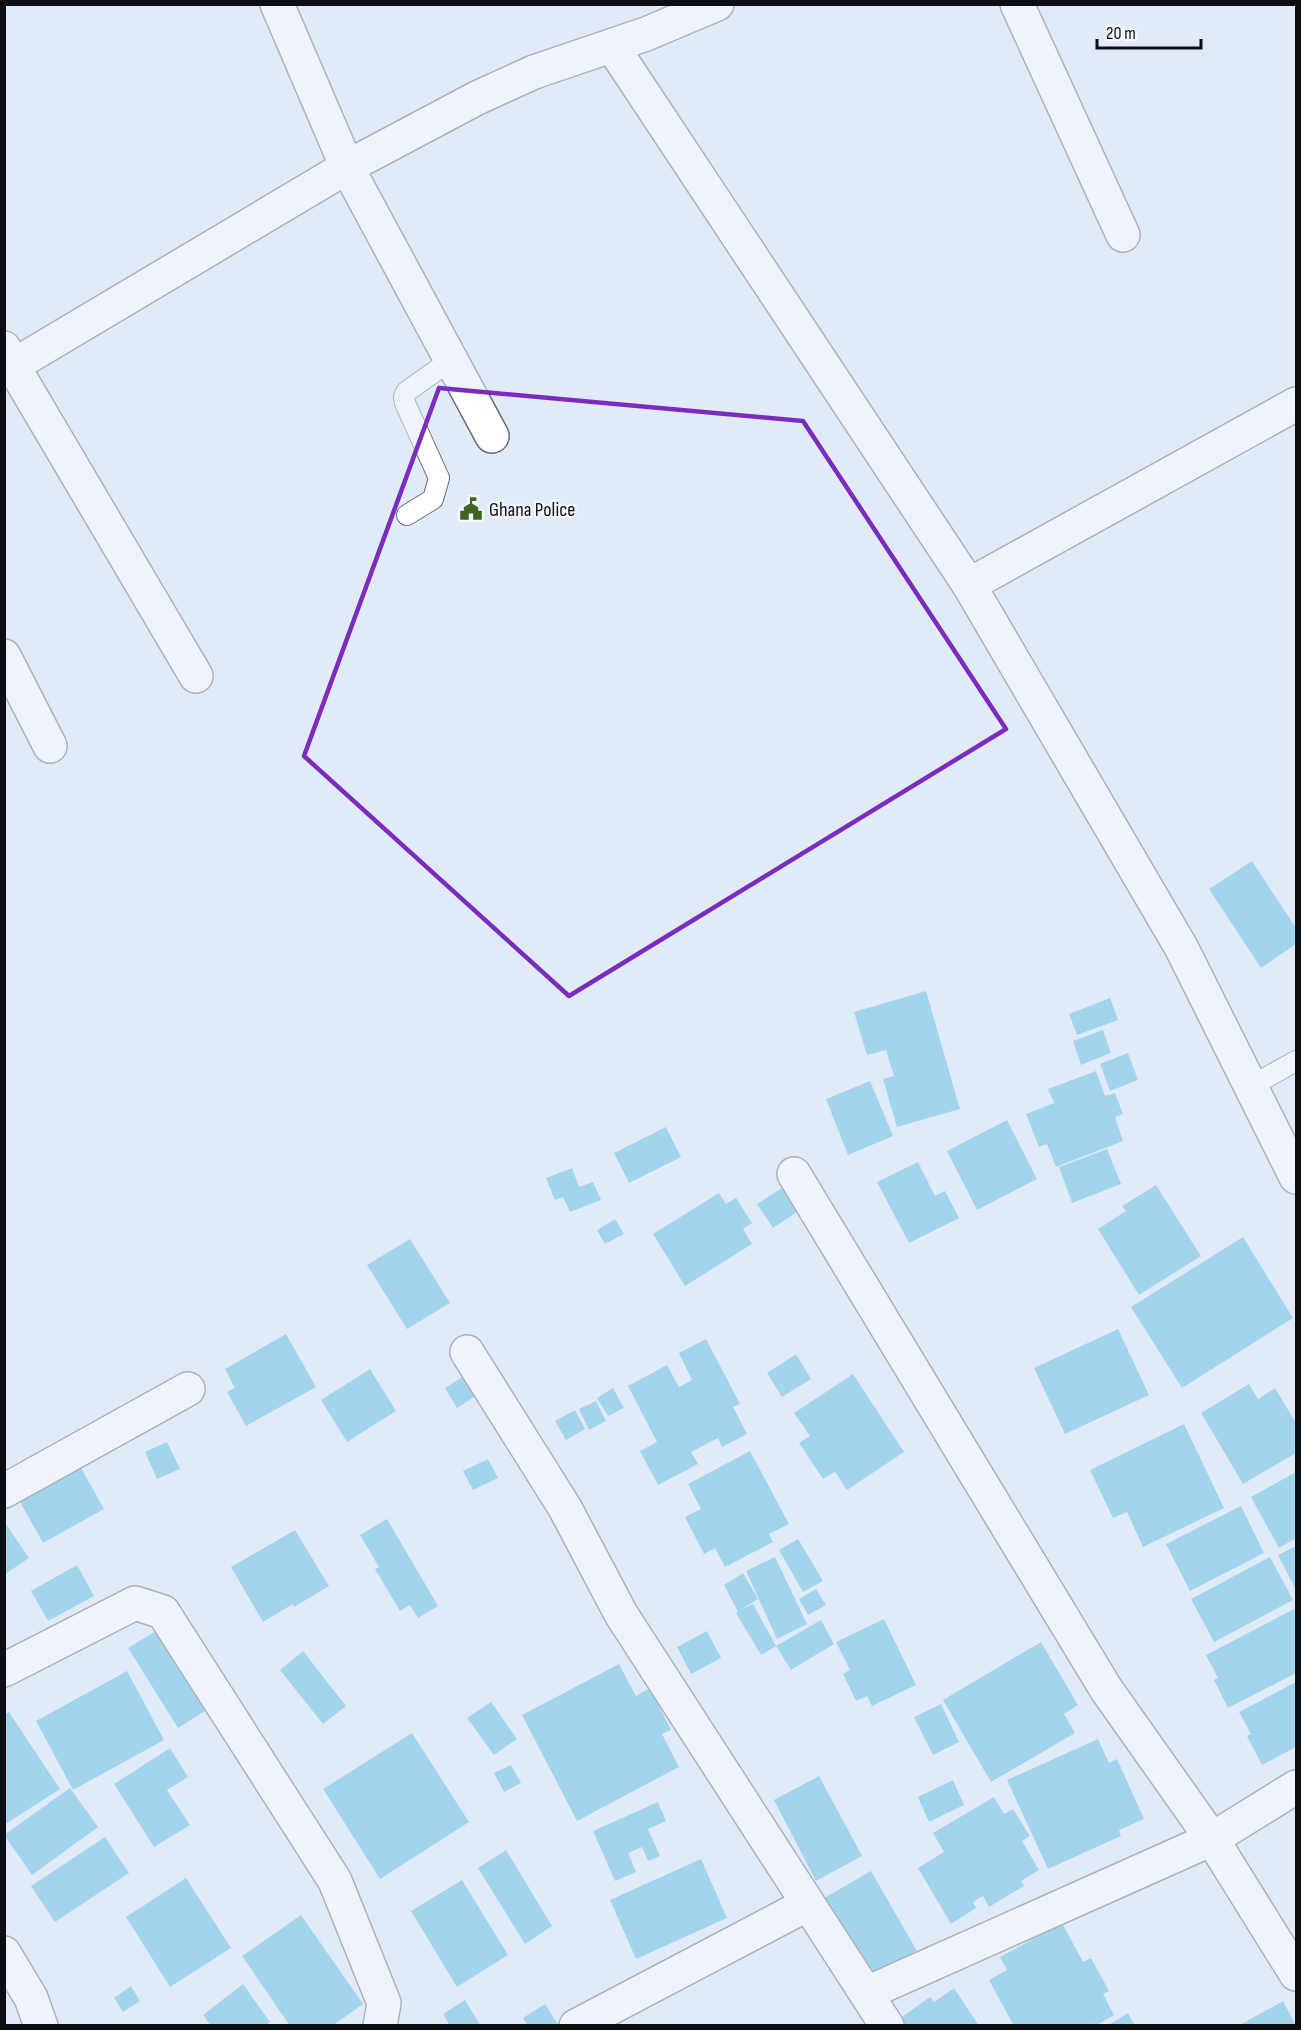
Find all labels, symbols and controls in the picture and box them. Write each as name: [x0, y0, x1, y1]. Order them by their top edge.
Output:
scale bar: [1097, 12, 1200, 50]
text: 20 m: [1106, 23, 1136, 44]
public building icon: Ghana Police: [458, 496, 484, 522]
place label: Ghana Police: [489, 498, 575, 522]

